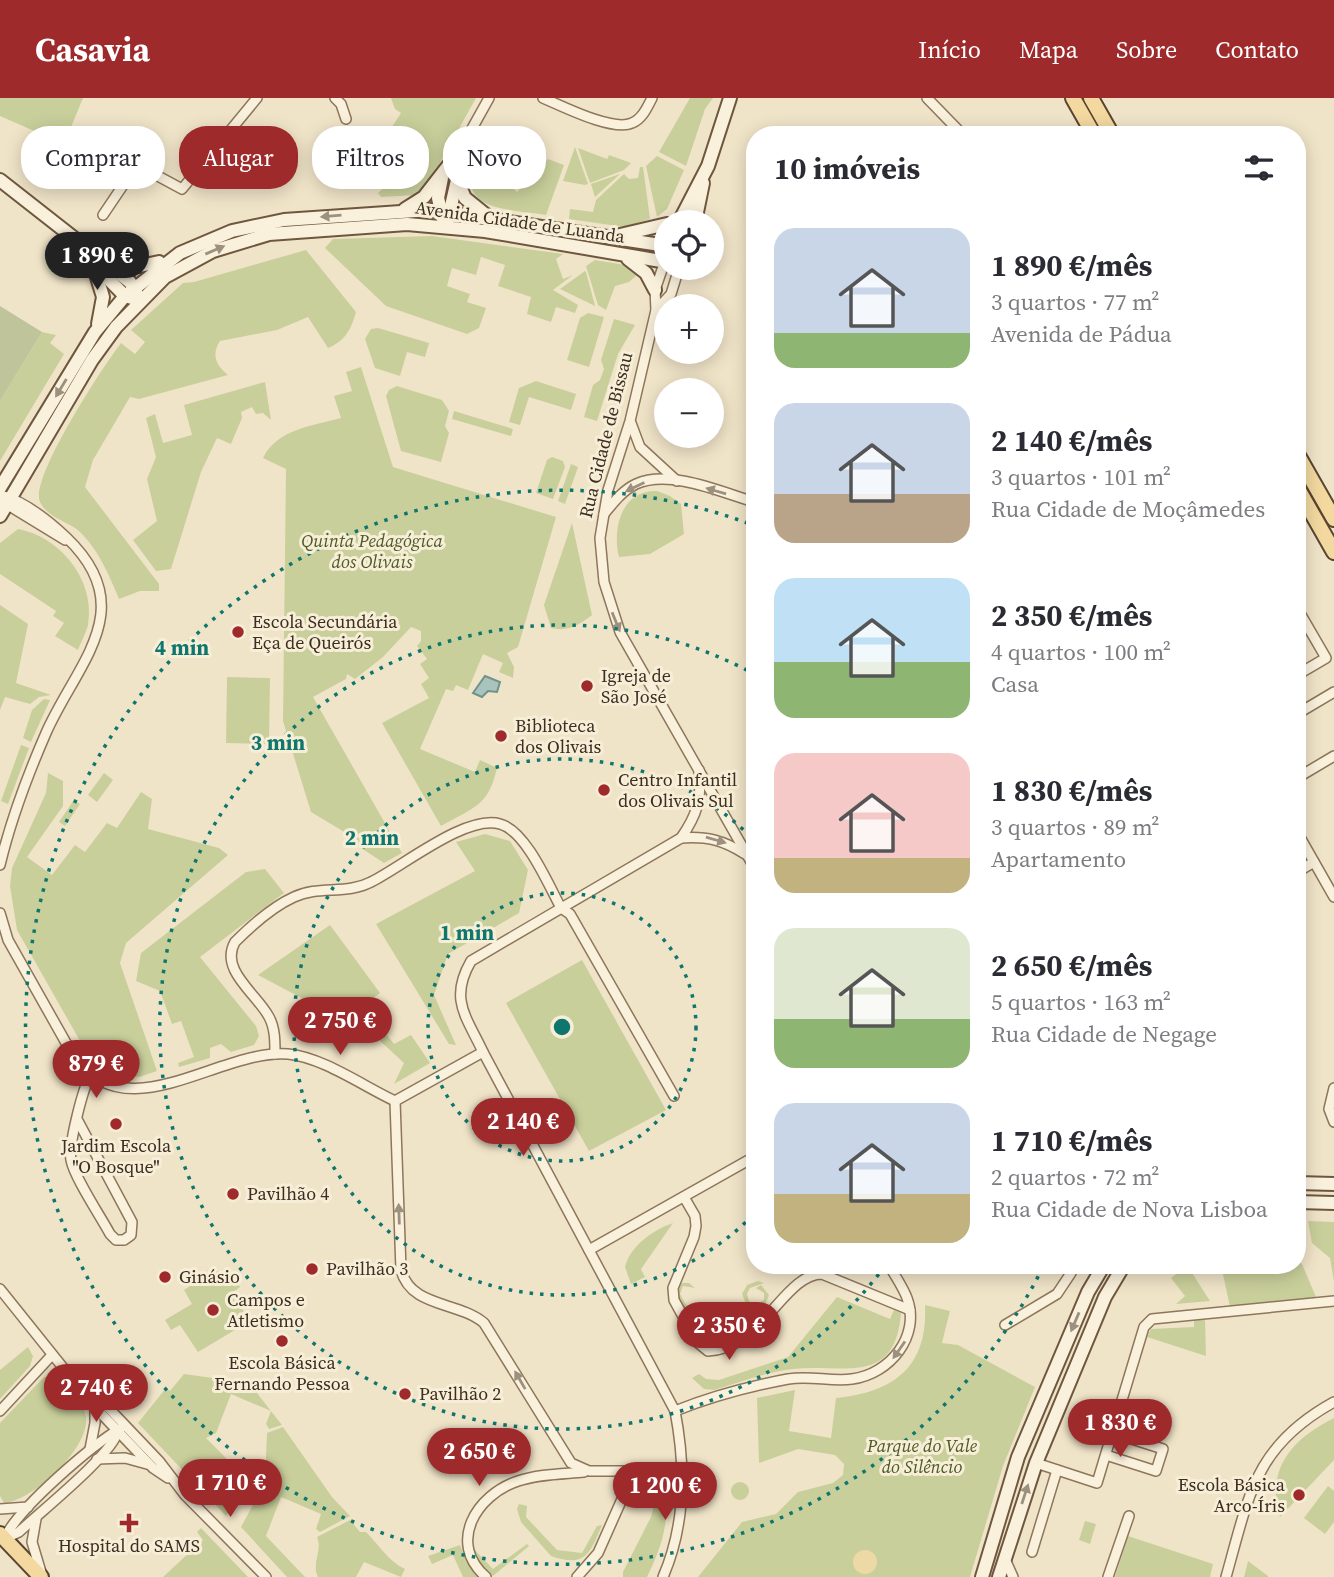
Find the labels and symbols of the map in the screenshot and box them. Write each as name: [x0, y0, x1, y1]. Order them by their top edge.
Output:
street label: Avenida Cidade de Luanda: [414, 194, 627, 249]
one-way arrow: [319, 211, 341, 222]
pin: 1 890 €: [32, 232, 162, 292]
one-way arrow: [205, 244, 226, 255]
street label: Rua Cidade de Bissau: [573, 349, 638, 521]
one-way arrow: [55, 378, 67, 397]
one-way arrow: [624, 481, 645, 493]
one-way arrow: [705, 485, 726, 495]
park label: Quinta Pedagógica dos Olivais: [301, 528, 443, 574]
place label: Escola Secundária Eça de Queirós: [252, 609, 398, 655]
one-way arrow: [611, 611, 622, 632]
marker: Escola Secundária Eça de Queirós: [230, 624, 246, 640]
text: 4 min: [155, 633, 209, 662]
place label: Igreja de São José: [601, 663, 671, 709]
marker: Igreja de São José: [579, 678, 595, 694]
place label: Biblioteca dos Olivais: [515, 713, 602, 759]
text: 3 min: [251, 728, 305, 757]
marker: Biblioteca dos Olivais: [493, 728, 509, 744]
place label: Centro Infantil dos Olivais Sul: [618, 767, 737, 813]
marker: Centro Infantil dos Olivais Sul: [596, 782, 612, 798]
text: 2 min: [345, 823, 399, 852]
one-way arrow: [705, 835, 727, 846]
text: 1 min: [440, 918, 494, 947]
pin: 2 750 €: [275, 998, 405, 1057]
centre of rings: [550, 1015, 574, 1039]
pin: 879 €: [47, 1040, 145, 1100]
pin: 2 140 €: [458, 1098, 588, 1158]
marker: Jardim Escola "O Bosque": [108, 1116, 124, 1132]
place label: Jardim Escola "O Bosque": [60, 1133, 172, 1179]
place label: Pavilhão 4: [247, 1181, 329, 1206]
marker: Pavilhão 4: [225, 1186, 241, 1202]
one-way arrow: [394, 1202, 405, 1224]
place label: Pavilhão 3: [326, 1256, 408, 1281]
marker: Pavilhão 3: [304, 1261, 320, 1277]
place label: Ginásio: [179, 1264, 240, 1289]
marker: Ginásio: [157, 1269, 173, 1285]
place label: Campos e Atletismo: [227, 1287, 305, 1333]
marker: Campos e Atletismo: [205, 1302, 221, 1318]
pin: 2 350 €: [664, 1302, 794, 1362]
one-way arrow: [1070, 1311, 1081, 1332]
marker: Escola Básica Fernando Pessoa: [274, 1333, 290, 1349]
one-way arrow: [892, 1341, 906, 1359]
place label: Escola Básica Fernando Pessoa: [214, 1350, 351, 1396]
pin: 2 740 €: [31, 1364, 161, 1424]
one-way arrow: [514, 1371, 526, 1390]
place label: Pavilhão 2: [419, 1381, 501, 1406]
marker: Pavilhão 2: [397, 1386, 413, 1402]
pin: 1 830 €: [1055, 1400, 1185, 1459]
pin: 2 650 €: [414, 1428, 544, 1488]
park label: Parque do Vale do Silêncio: [866, 1433, 978, 1479]
pin: 1 710 €: [165, 1460, 295, 1519]
pin: 1 200 €: [600, 1462, 730, 1522]
place label: Escola Básica Arco-Íris: [1178, 1472, 1286, 1518]
one-way arrow: [1021, 1484, 1031, 1505]
marker: Escola Básica Arco-Íris: [1291, 1487, 1307, 1503]
marker: Hospital do SAMS: [119, 1513, 139, 1533]
place label: Hospital do SAMS: [58, 1533, 200, 1558]

